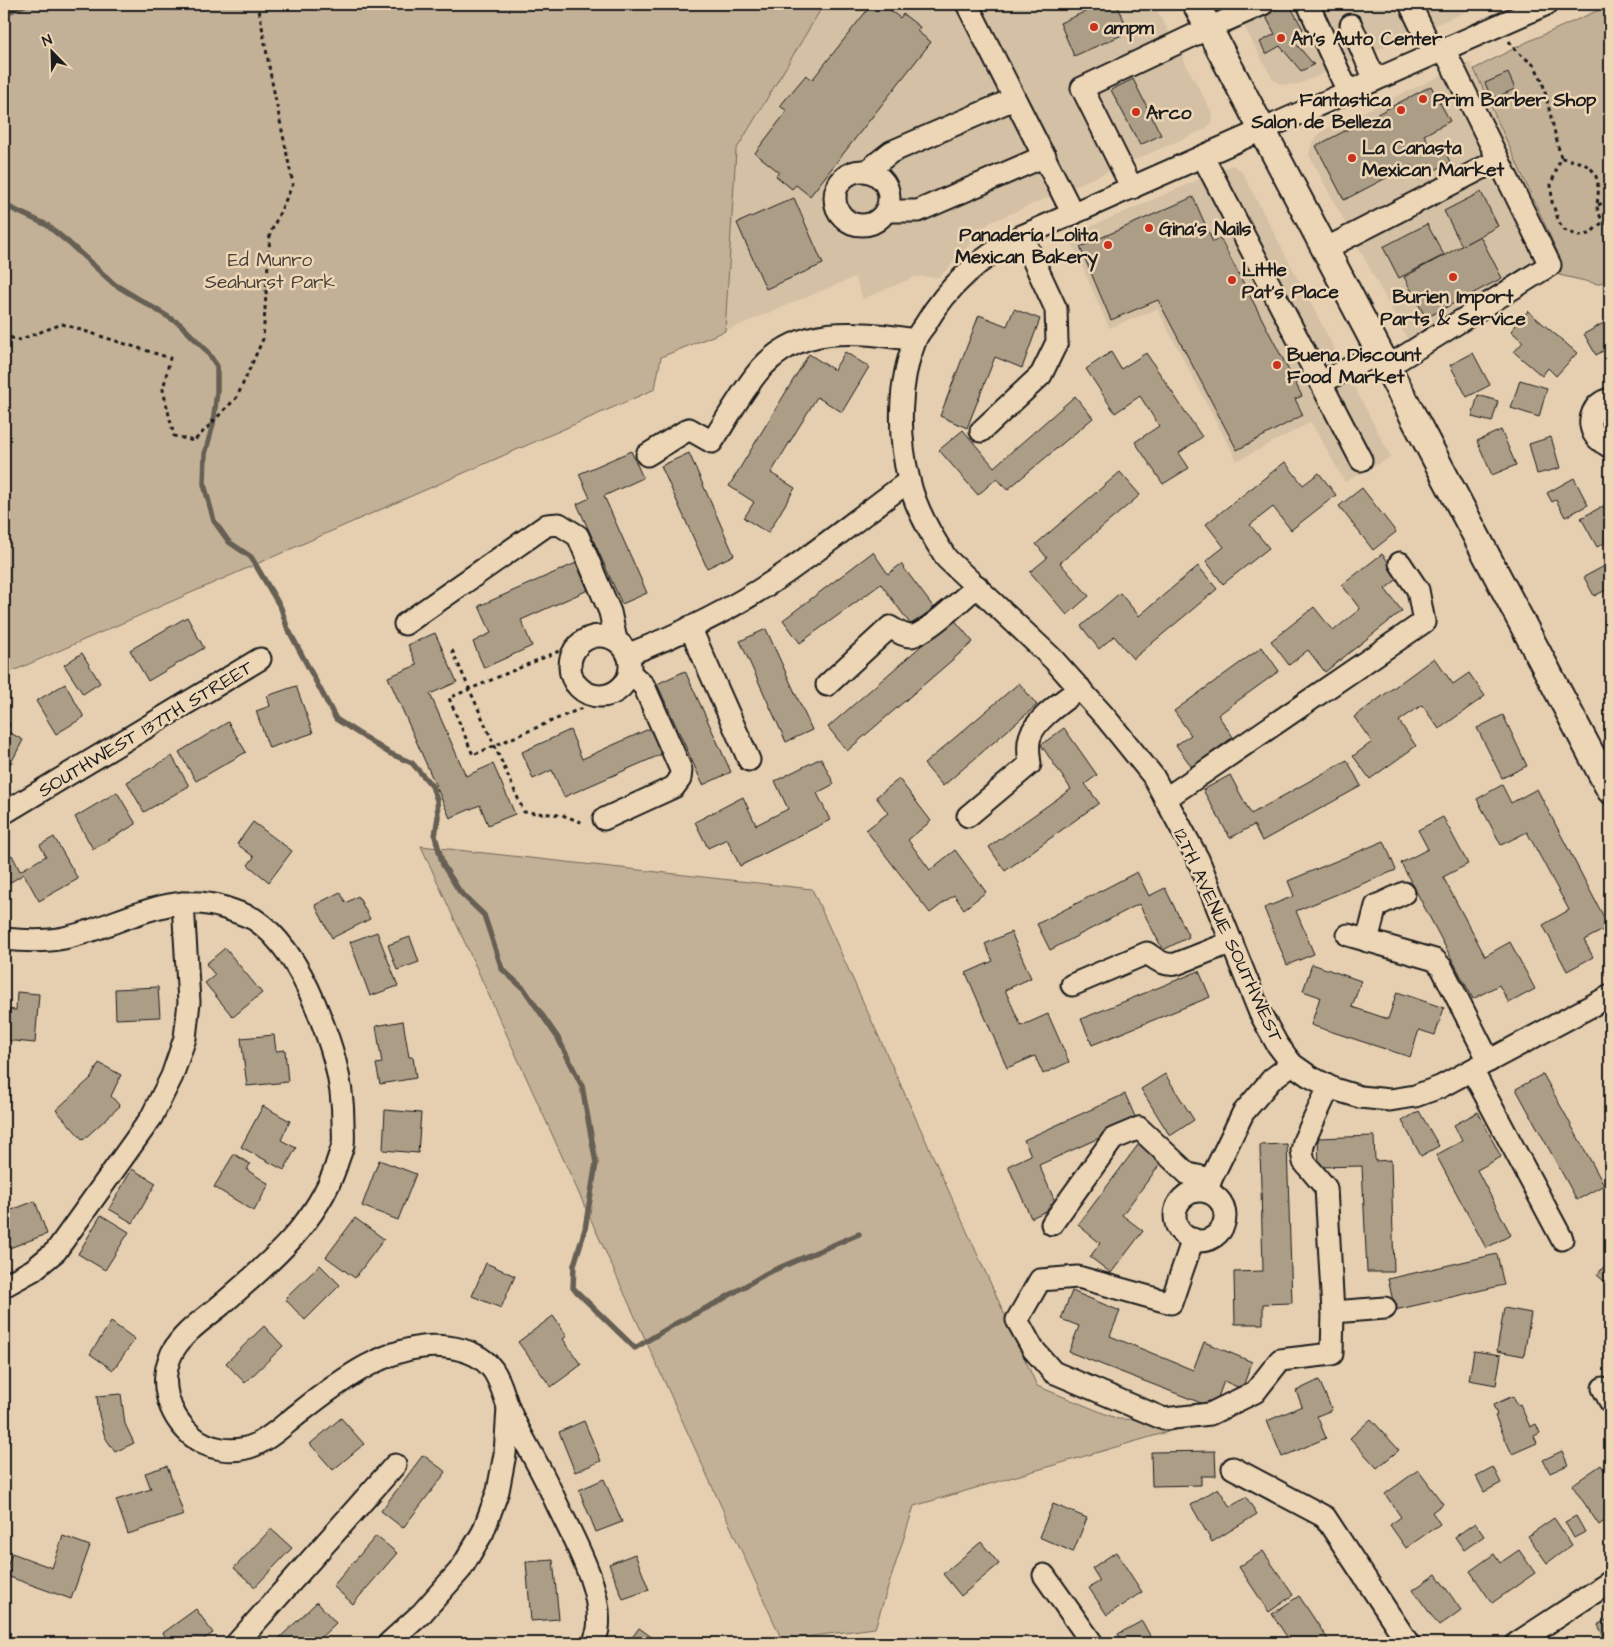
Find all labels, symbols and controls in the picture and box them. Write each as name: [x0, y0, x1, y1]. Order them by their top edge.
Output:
place label: ampm: [1103, 15, 1155, 42]
marker: ampm: [1088, 21, 1100, 33]
place label: An's Auto Center: [1291, 26, 1443, 53]
north arrow: [28, 28, 78, 78]
text: N: [39, 30, 55, 52]
marker: An's Auto Center: [1275, 32, 1287, 44]
place label: Fantastica Salon de Belleza: [1251, 87, 1391, 136]
place label: Prim Barber Shop: [1433, 87, 1597, 114]
marker: Prim Barber Shop: [1417, 93, 1429, 105]
place label: Arco: [1146, 100, 1192, 127]
marker: Fantastica Salon de Belleza: [1395, 104, 1407, 116]
marker: Arco: [1130, 106, 1142, 118]
place label: La Canasta Mexican Market: [1362, 135, 1504, 184]
marker: La Canasta Mexican Market: [1346, 152, 1358, 164]
place label: Gina's Nails: [1159, 216, 1252, 243]
place label: Panadería Lolita Mexican Bakery: [955, 222, 1099, 272]
marker: Gina's Nails: [1143, 222, 1155, 234]
marker: Panadería Lolita Mexican Bakery: [1102, 239, 1114, 251]
park label: Ed Munro Seahurst Park: [205, 247, 336, 296]
place label: Little Pat's Place: [1242, 257, 1339, 306]
marker: Burien Import Parts & Service: [1447, 271, 1459, 283]
marker: Little Pat's Place: [1226, 274, 1238, 286]
place label: Burien Import Parts & Service: [1380, 284, 1526, 333]
place label: Buena Discount Food Market: [1287, 342, 1422, 391]
marker: Buena Discount Food Market: [1271, 359, 1283, 371]
street label: SOUTHWEST 137TH STREET: [33, 654, 258, 804]
street label: 12TH AVENUE SOUTHWEST: [1166, 824, 1289, 1047]

